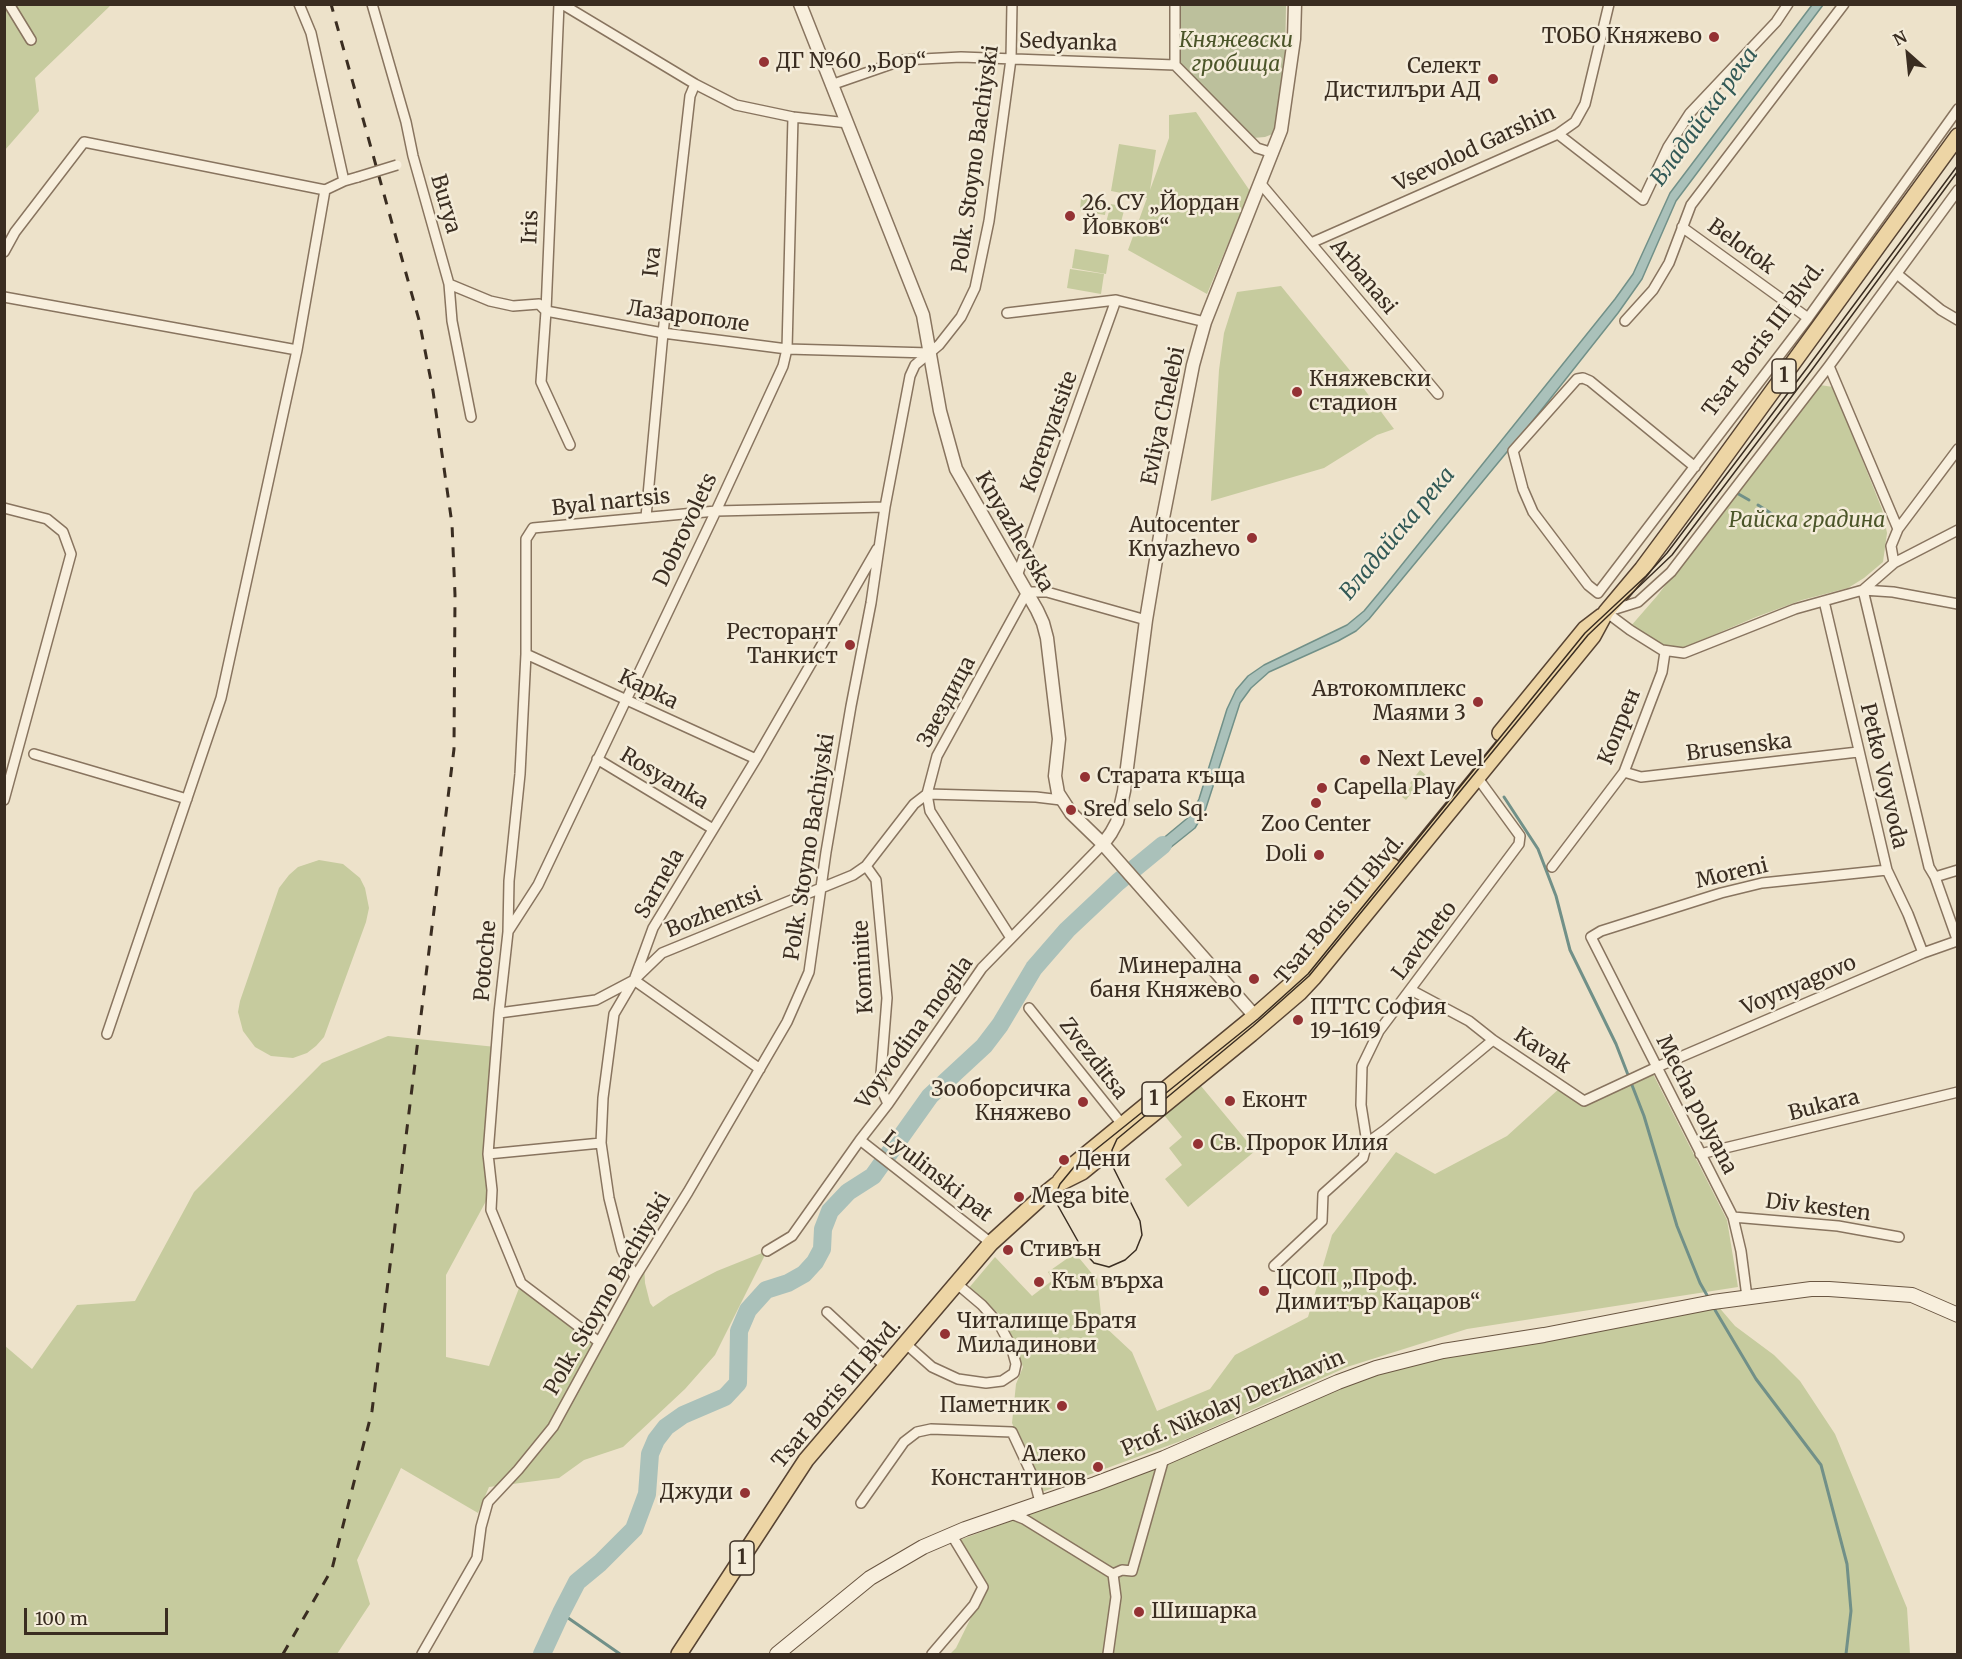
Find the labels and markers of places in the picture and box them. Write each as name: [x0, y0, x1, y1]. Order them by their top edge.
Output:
place label: ТОБО Княжево: [1542, 24, 1702, 50]
marker: ТОБО Княжево: [1707, 30, 1721, 44]
place label: ДГ №60 „Бор“: [776, 49, 926, 75]
place label: Селект Дистилъри АД: [1325, 54, 1481, 104]
marker: ДГ №60 „Бор“: [757, 55, 771, 69]
marker: Селект Дистилъри АД: [1486, 72, 1500, 86]
place label: 26. СУ „Йордан Йовков“: [1082, 191, 1240, 241]
marker: 26. СУ „Йордан Йовков“: [1063, 209, 1077, 223]
place label: Княжевски стадион: [1309, 367, 1431, 417]
marker: Княжевски стадион: [1290, 385, 1304, 399]
place label: Autocenter Knyazhevo: [1128, 513, 1240, 563]
marker: Autocenter Knyazhevo: [1245, 531, 1259, 545]
place label: Ресторант Танкист: [726, 620, 838, 670]
marker: Ресторант Танкист: [843, 638, 857, 652]
place label: Автокомплекс Маями 3: [1312, 677, 1466, 727]
marker: Автокомплекс Маями 3: [1471, 695, 1485, 709]
place label: Next Level: [1377, 747, 1483, 773]
marker: Next Level: [1358, 753, 1372, 767]
place label: Старата къща: [1097, 764, 1245, 790]
marker: Старата къща: [1078, 770, 1092, 784]
place label: Capella Play: [1334, 775, 1455, 801]
marker: Capella Play: [1315, 781, 1329, 795]
marker: Zoo Center: [1309, 796, 1323, 810]
place label: Sred selo Sq.: [1083, 797, 1208, 823]
marker: Sred selo Sq.: [1064, 803, 1078, 817]
place label: Zoo Center: [1261, 812, 1371, 838]
place label: Doli: [1265, 842, 1307, 868]
marker: Doli: [1312, 848, 1326, 862]
place label: Минерална баня Княжево: [1090, 954, 1242, 1004]
marker: Минерална баня Княжево: [1247, 972, 1261, 986]
place label: ПТТС София 19-1619: [1310, 995, 1447, 1045]
marker: ПТТС София 19-1619: [1291, 1013, 1305, 1027]
place label: Зооборсичка Княжево: [931, 1077, 1071, 1127]
place label: Еконт: [1242, 1088, 1307, 1114]
marker: Еконт: [1223, 1094, 1237, 1108]
marker: Зооборсичка Княжево: [1076, 1095, 1090, 1109]
place label: Св. Пророк Илия: [1210, 1131, 1388, 1157]
marker: Св. Пророк Илия: [1191, 1137, 1205, 1151]
place label: Дени: [1076, 1147, 1130, 1173]
marker: Дени: [1057, 1153, 1071, 1167]
place label: Mega bite: [1031, 1184, 1129, 1210]
marker: Mega bite: [1012, 1190, 1026, 1204]
place label: Стивън: [1020, 1237, 1101, 1263]
marker: Стивън: [1001, 1243, 1015, 1257]
place label: ЦСОП „Проф. Димитър Кацаров“: [1276, 1266, 1481, 1316]
place label: Към върха: [1051, 1269, 1164, 1295]
marker: Към върха: [1032, 1275, 1046, 1289]
marker: ЦСОП „Проф. Димитър Кацаров“: [1257, 1284, 1271, 1298]
place label: Читалище Братя Миладинови: [957, 1309, 1137, 1359]
marker: Читалище Братя Миладинови: [938, 1327, 952, 1341]
place label: Паметник: [939, 1393, 1050, 1419]
marker: Паметник: [1055, 1399, 1069, 1413]
place label: Алеко Константинов: [931, 1442, 1086, 1492]
marker: Алеко Константинов: [1091, 1460, 1105, 1474]
place label: Джуди: [660, 1480, 733, 1506]
marker: Джуди: [738, 1486, 752, 1500]
place label: Шишарка: [1151, 1599, 1257, 1625]
marker: Шишарка: [1132, 1605, 1146, 1619]

